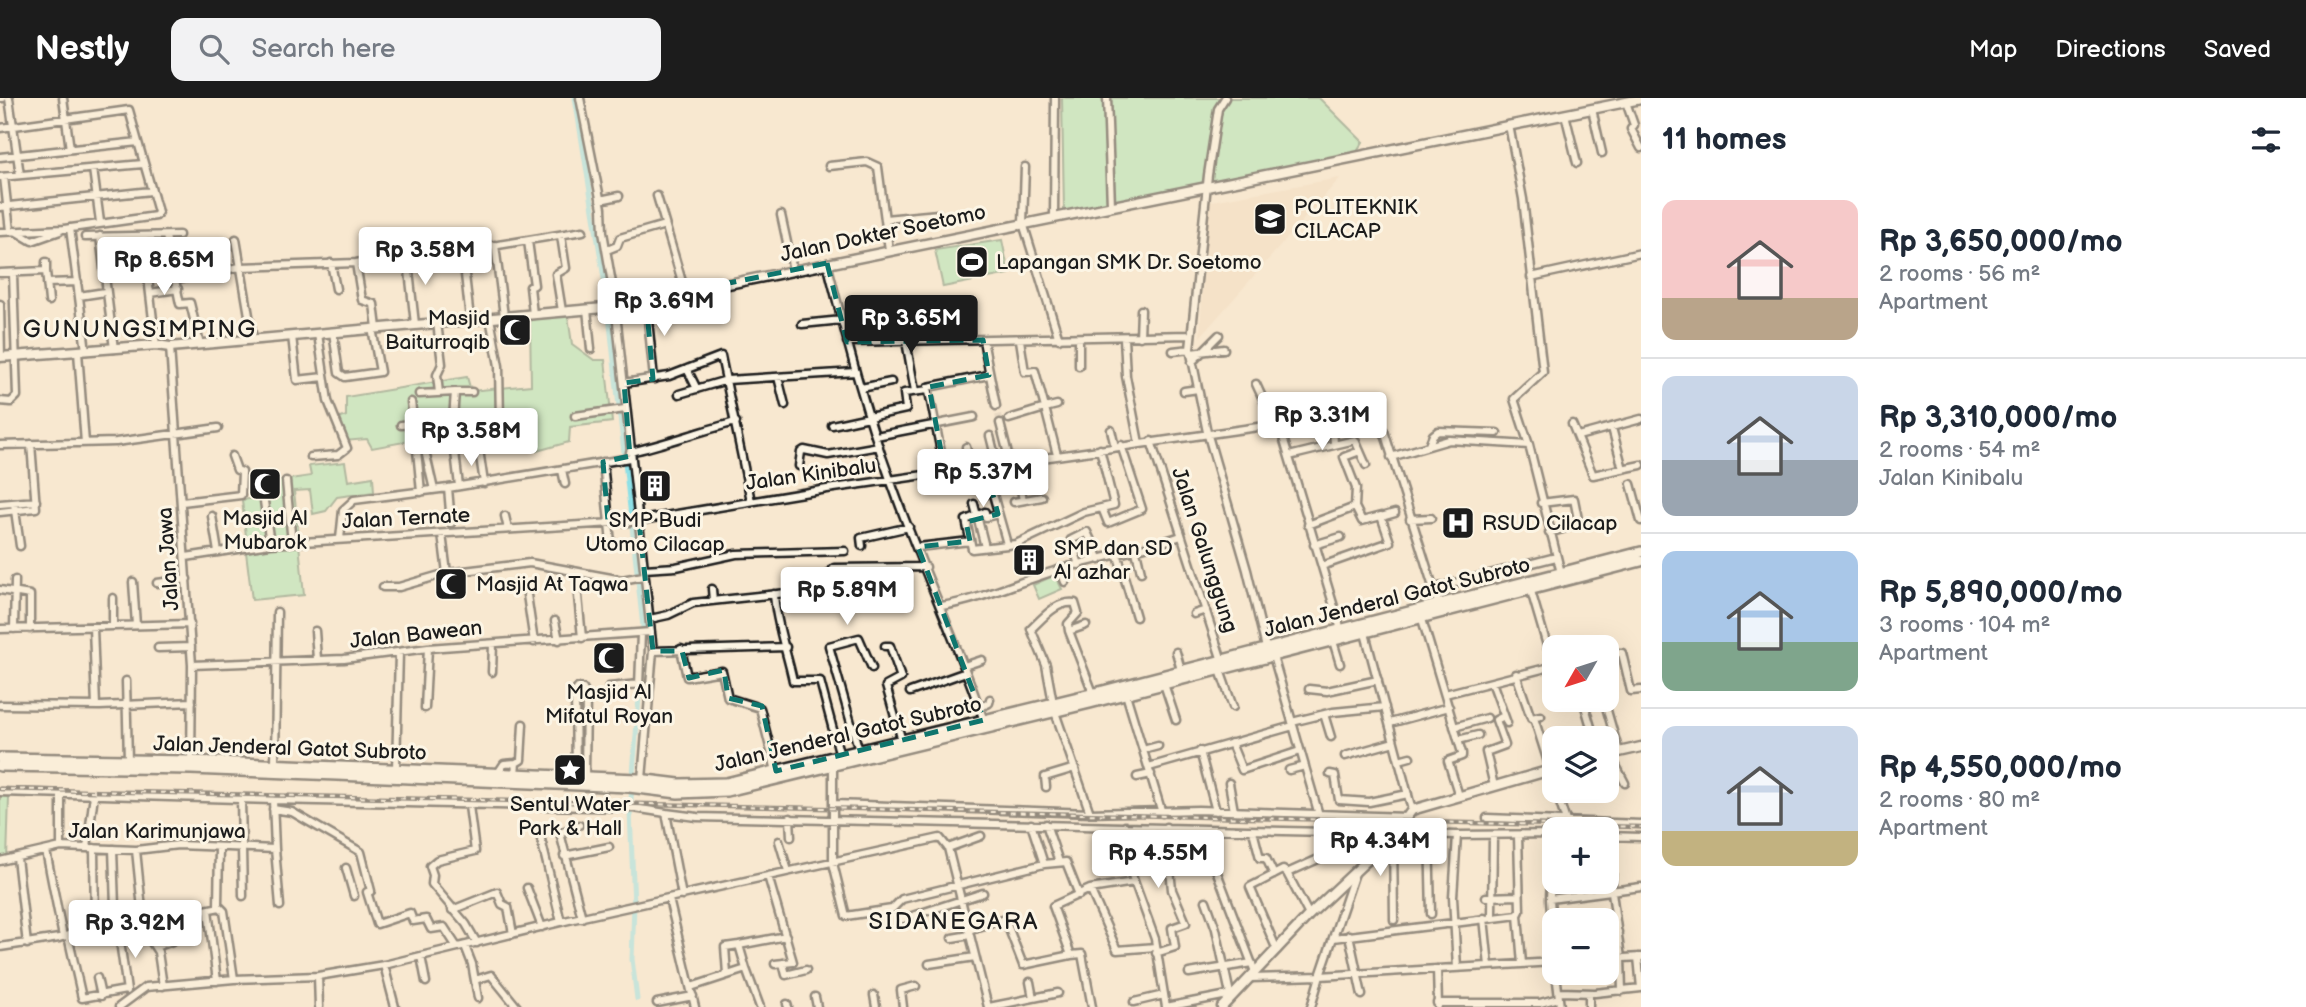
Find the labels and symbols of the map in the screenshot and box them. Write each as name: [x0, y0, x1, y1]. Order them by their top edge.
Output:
place label: POLITEKNIK CILACAP: [1294, 195, 1418, 244]
street label: Jalan Dokter Soetomo: [778, 199, 988, 267]
school or university icon: POLITEKNIK CILACAP: [1251, 200, 1289, 238]
pin: Rp 3.58M: [353, 228, 497, 287]
pin: Rp 8.65M: [92, 238, 236, 297]
sports icon: Lapangan SMK Dr. Soetomo: [953, 243, 991, 281]
place label: Lapangan SMK Dr. Soetomo: [996, 250, 1262, 275]
pin: Rp 3.69M: [592, 278, 736, 338]
pin: Rp 3.65M: [839, 296, 983, 355]
place label: Masjid Baiturroqib: [385, 306, 490, 355]
mosque icon: Masjid Baiturroqib: [496, 311, 534, 349]
district label: GUNUNGSIMPING: [23, 315, 257, 344]
pin: Rp 3.31M: [1250, 392, 1394, 452]
pin: Rp 3.58M: [399, 408, 543, 468]
pin: Rp 5.37M: [911, 450, 1055, 509]
street label: Jalan Kinibalu: [744, 453, 878, 496]
street label: Jalan Galunggung: [1166, 464, 1243, 636]
mosque icon: Masjid Al Mubarok: [246, 465, 284, 503]
building icon: SMP Budi Utomo Cilacap: [636, 467, 674, 505]
street label: Jalan Ternate: [341, 503, 471, 534]
hospital icon: RSUD Cilacap: [1439, 504, 1477, 542]
street label: Jalan Jawa: [152, 506, 185, 611]
place label: Masjid Al Mubarok: [222, 506, 308, 555]
place label: SMP Budi Utomo Cilacap: [585, 508, 725, 557]
place label: RSUD Cilacap: [1482, 511, 1618, 536]
place label: SMP dan SD Al azhar: [1054, 536, 1173, 585]
building icon: SMP dan SD Al azhar: [1010, 541, 1048, 579]
street label: Jalan Jenderal Gatot Subroto: [1261, 552, 1533, 643]
mosque icon: Masjid At Taqwa: [432, 565, 470, 603]
pin: Rp 5.89M: [775, 568, 919, 627]
place label: Masjid At Taqwa: [476, 572, 629, 597]
street label: Jalan Bawean: [349, 615, 483, 654]
north arrow: [1542, 635, 1619, 712]
mosque icon: Masjid Al Mifatul Royan: [590, 639, 628, 677]
place label: Masjid Al Mifatul Royan: [545, 680, 673, 729]
street label: Jalan Jenderal Gatot Subroto: [712, 692, 984, 777]
street label: Jalan Jenderal Gatot Subroto: [153, 731, 427, 766]
place icon: Sentul Water Park & Hall: [551, 751, 589, 789]
place label: Sentul Water Park & Hall: [510, 792, 631, 841]
pin: Rp 4.34M: [1308, 818, 1452, 878]
street label: Jalan Karimunjawa: [68, 819, 246, 844]
pin: Rp 4.55M: [1086, 830, 1230, 890]
pin: Rp 3.92M: [63, 900, 207, 960]
district label: SIDANEGARA: [869, 907, 1039, 936]

